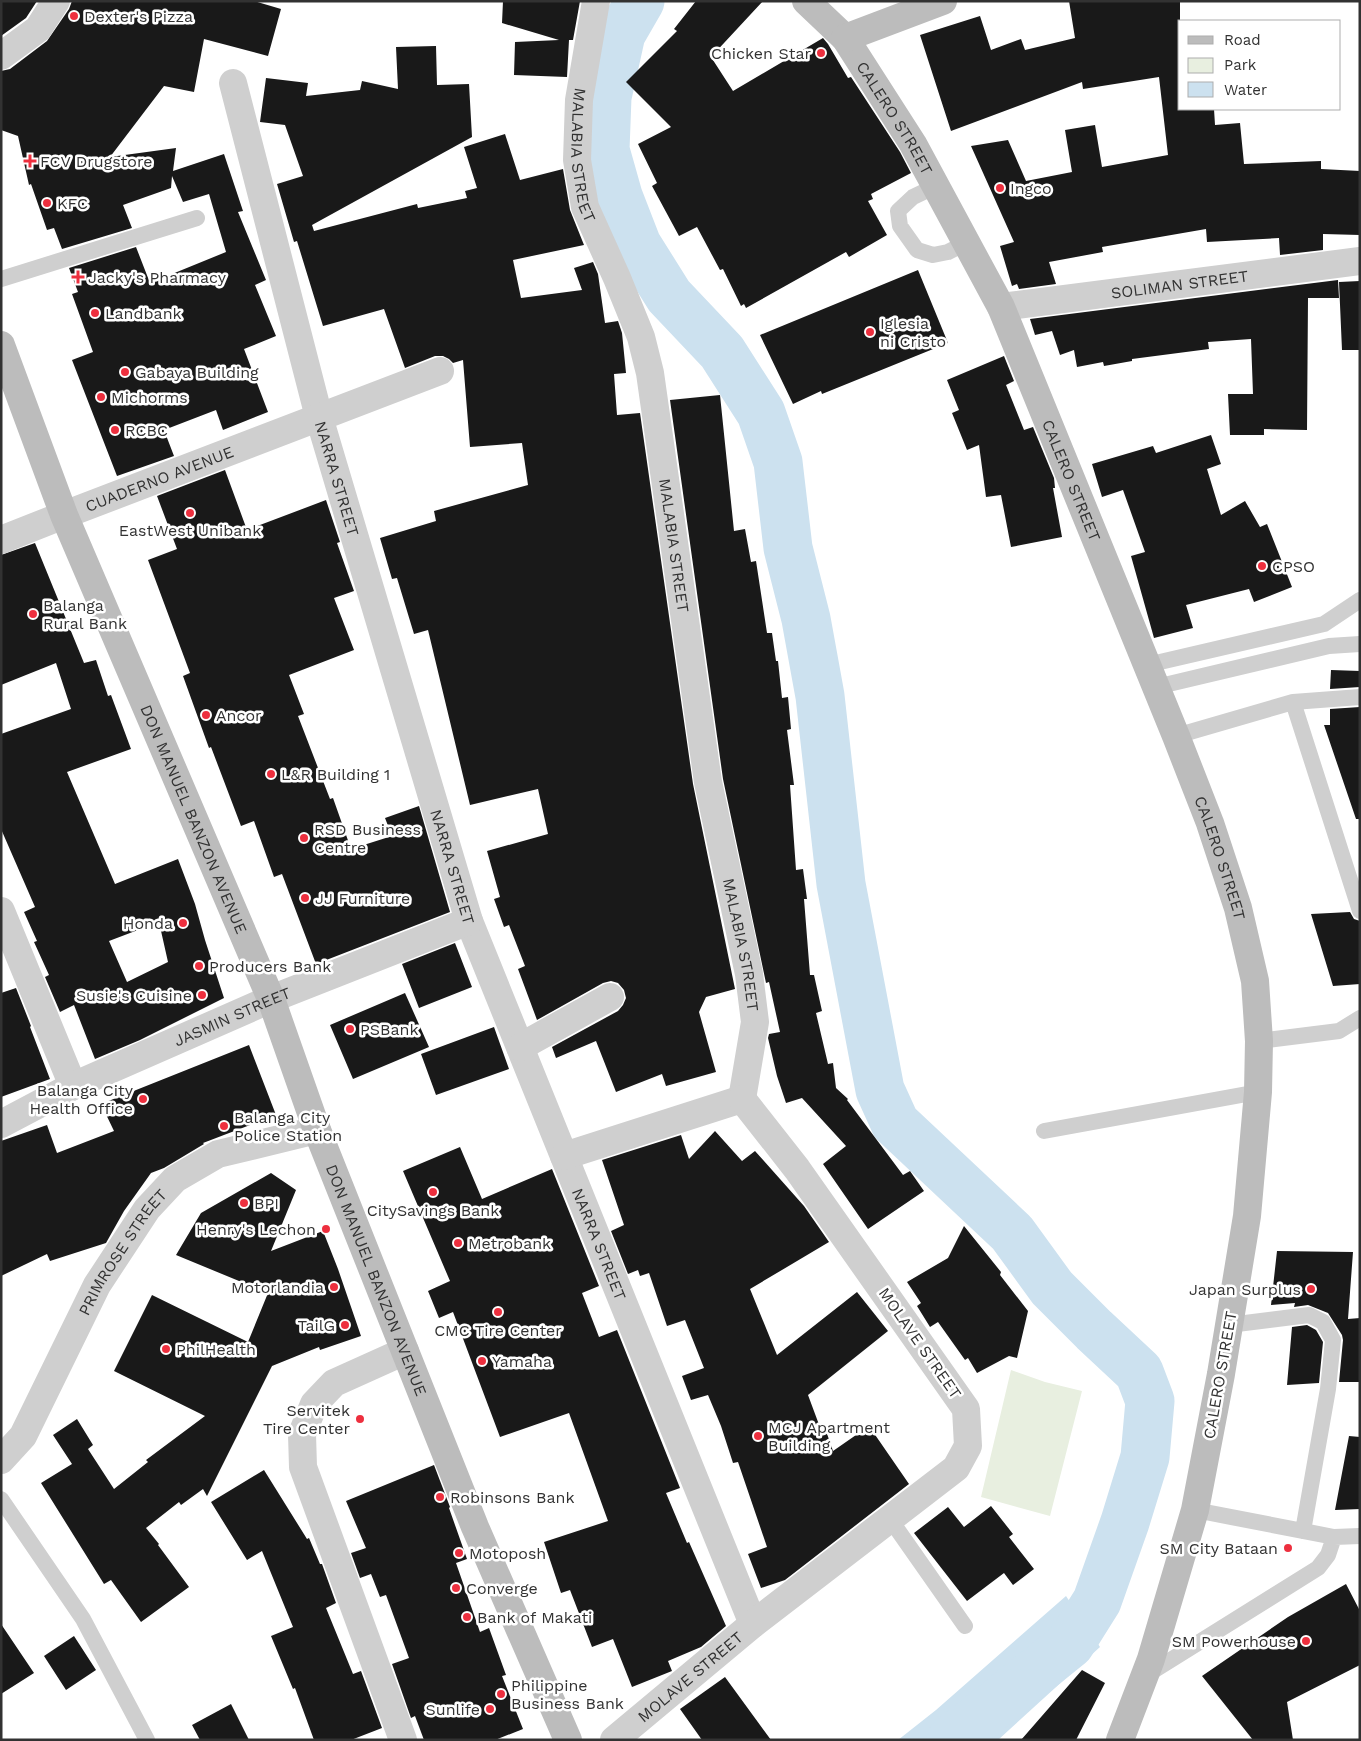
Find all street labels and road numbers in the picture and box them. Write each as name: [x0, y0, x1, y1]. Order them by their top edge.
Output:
street label: CALERO STREET: [853, 58, 937, 178]
street label: MALABIA STREET: [567, 87, 600, 225]
street label: SOLIMAN STREET: [1110, 266, 1250, 302]
street label: CALERO STREET: [1038, 417, 1105, 544]
street label: NARRA STREET: [311, 419, 363, 539]
street label: CUADERNO AVENUE: [83, 442, 236, 515]
street label: MALABIA STREET: [656, 477, 693, 614]
street label: DON MANUEL BANZON AVENUE: [137, 702, 251, 937]
street label: CALERO STREET: [1191, 793, 1250, 922]
street label: NARRA STREET: [427, 807, 479, 927]
street label: MALABIA STREET: [719, 876, 763, 1013]
street label: JASMIN STREET: [171, 983, 293, 1050]
street label: DON MANUEL BANZON AVENUE: [322, 1162, 431, 1398]
street label: PRIMROSE STREET: [74, 1185, 171, 1318]
street label: NARRA STREET: [568, 1185, 631, 1303]
street label: MOLAVE STREET: [875, 1284, 966, 1402]
street label: CALERO STREET: [1199, 1309, 1241, 1440]
street label: MOLAVE STREET: [634, 1627, 747, 1726]

